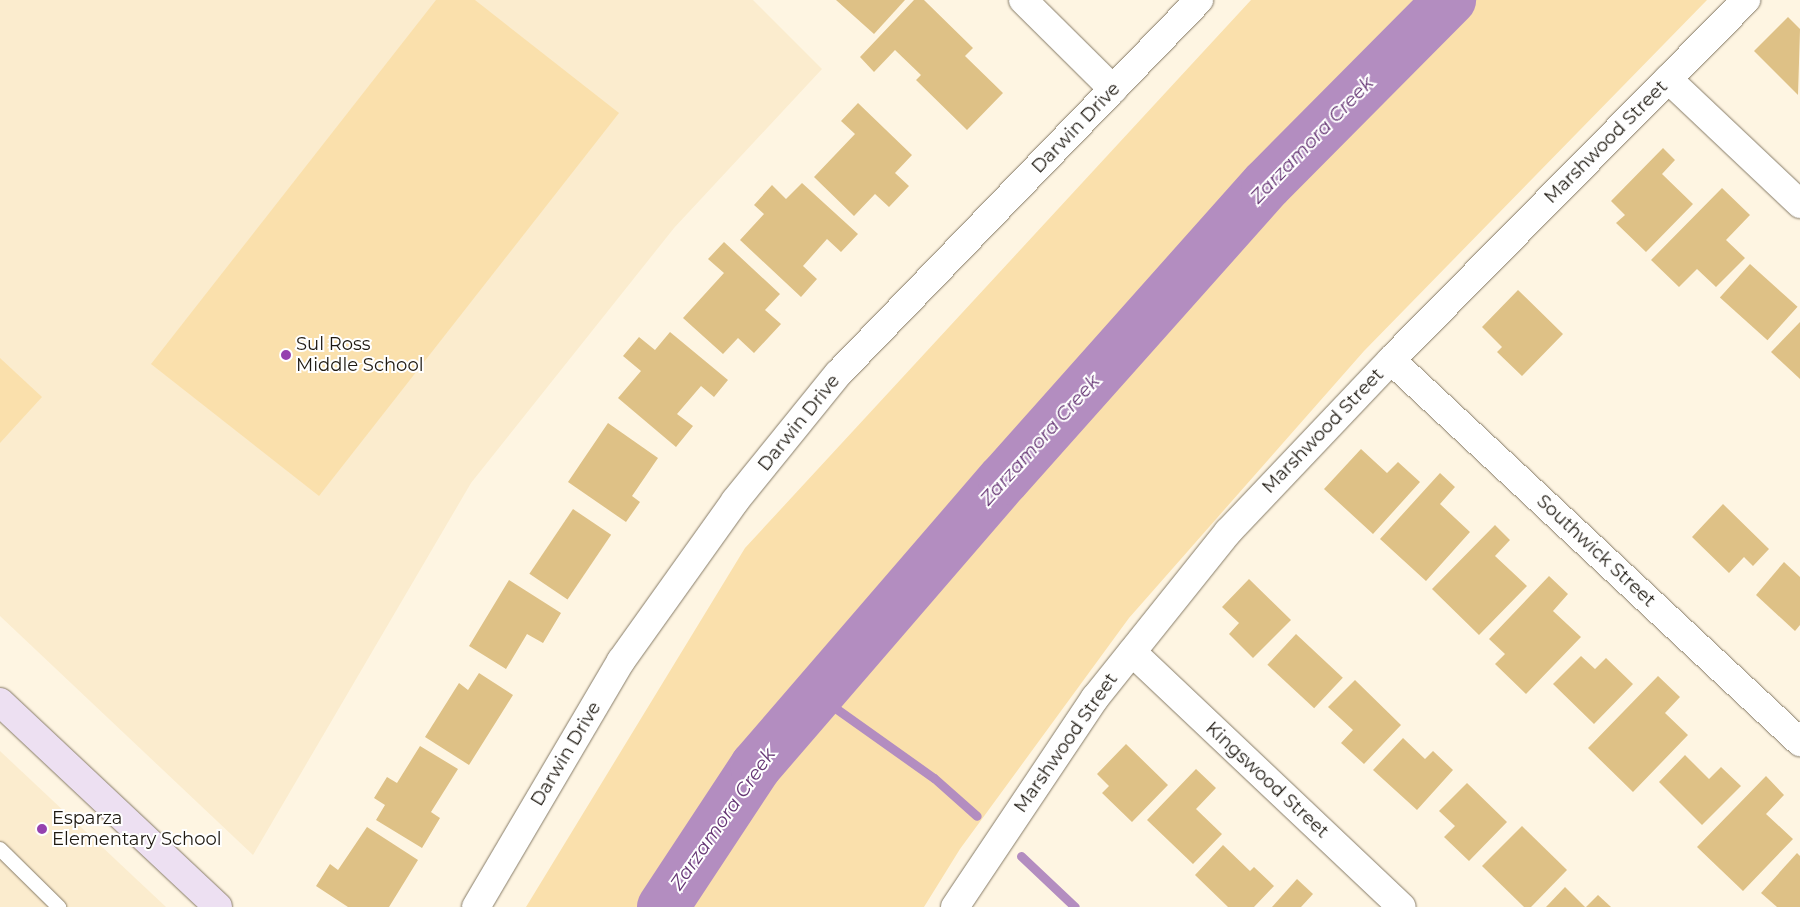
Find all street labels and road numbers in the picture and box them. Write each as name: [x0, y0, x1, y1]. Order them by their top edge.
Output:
street label: Marshwood Street: [1540, 76, 1672, 208]
street label: Darwin Drive: [1027, 78, 1125, 178]
street label: Marshwood Street: [1258, 364, 1388, 498]
street label: Darwin Drive: [754, 370, 844, 476]
street label: Southwick Street: [1532, 490, 1660, 612]
street label: Marshwood Street: [1010, 669, 1122, 817]
street label: Darwin Drive: [526, 698, 606, 810]
street label: Kingswood Street: [1201, 717, 1333, 843]

